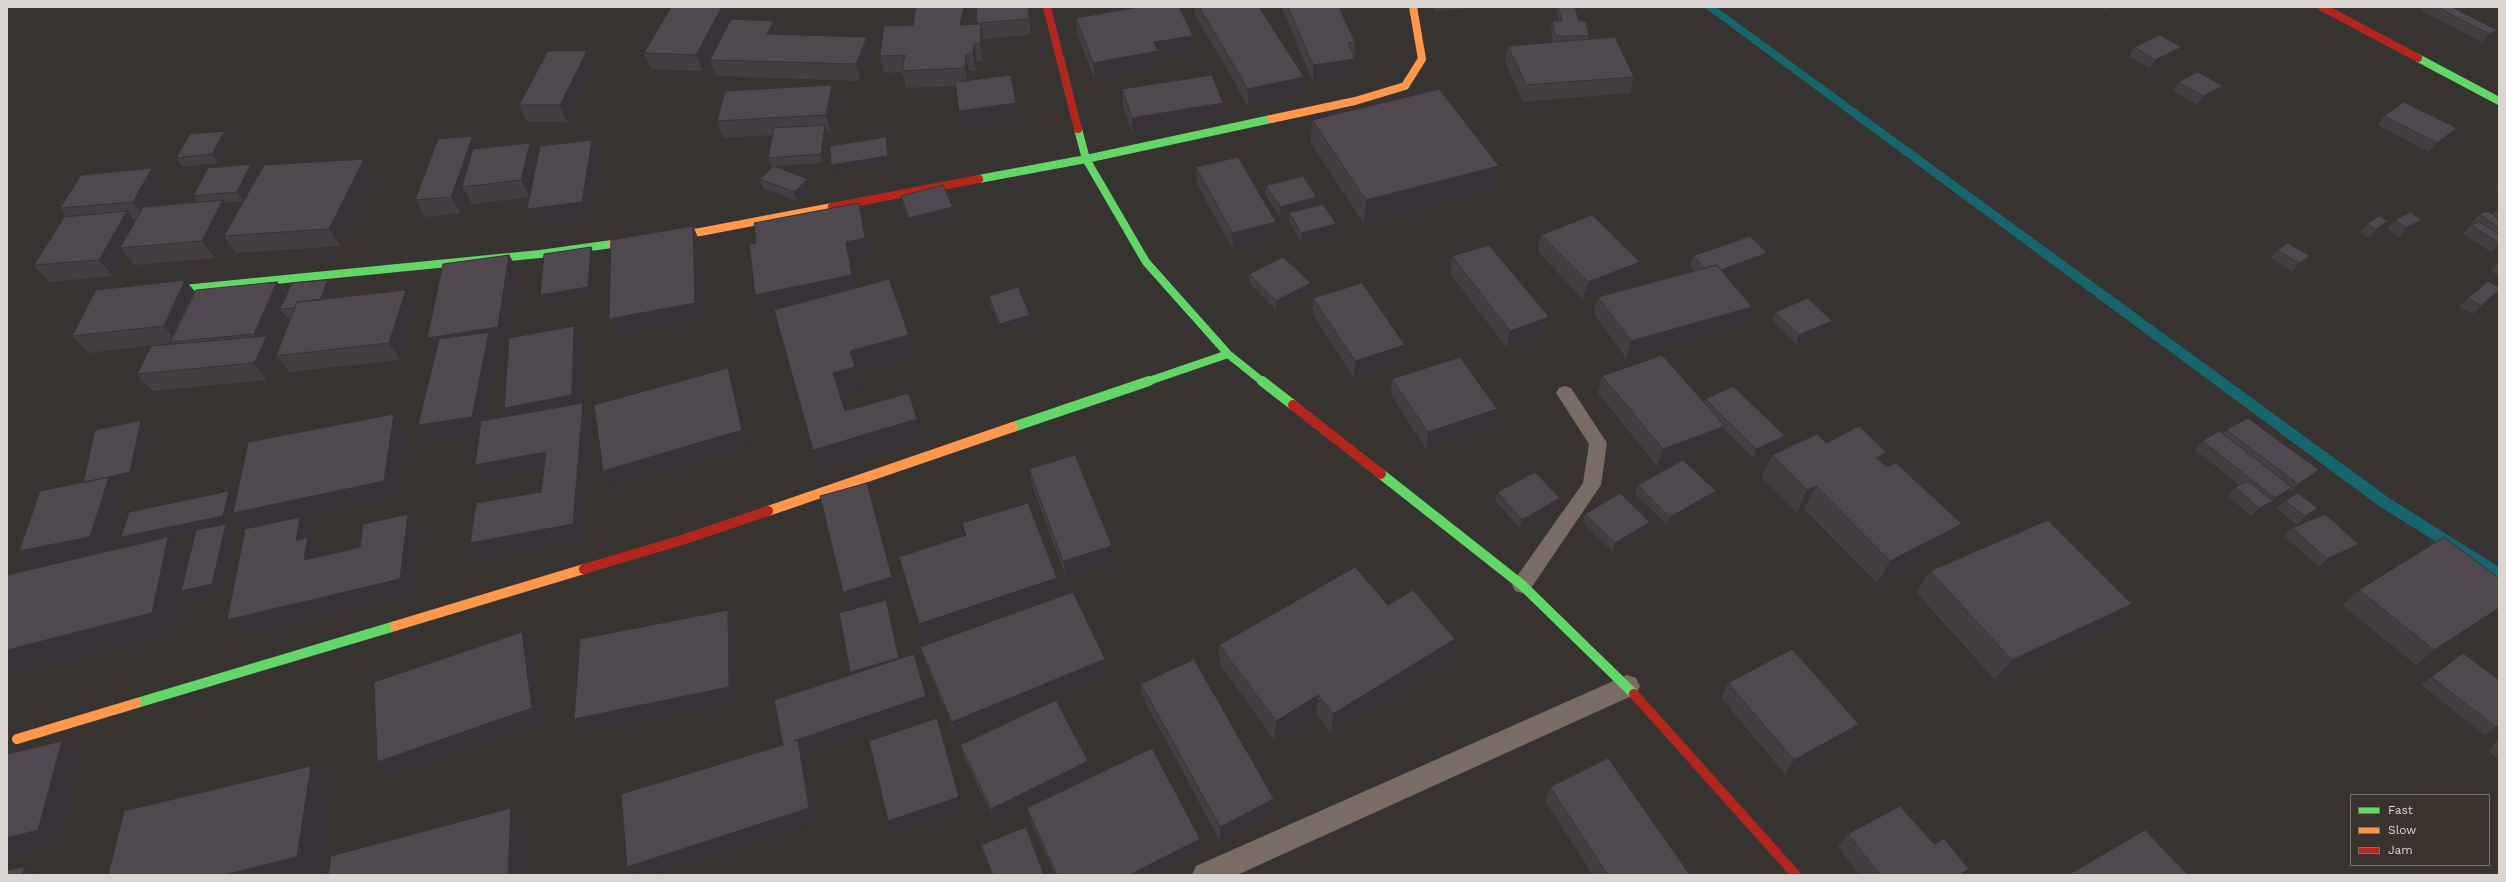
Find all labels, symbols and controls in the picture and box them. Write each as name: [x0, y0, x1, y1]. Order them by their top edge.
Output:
legend: [2350, 794, 2490, 866]
text: Fast: [2388, 803, 2413, 817]
text: Slow: [2388, 823, 2416, 837]
text: Jam: [2388, 843, 2413, 857]

